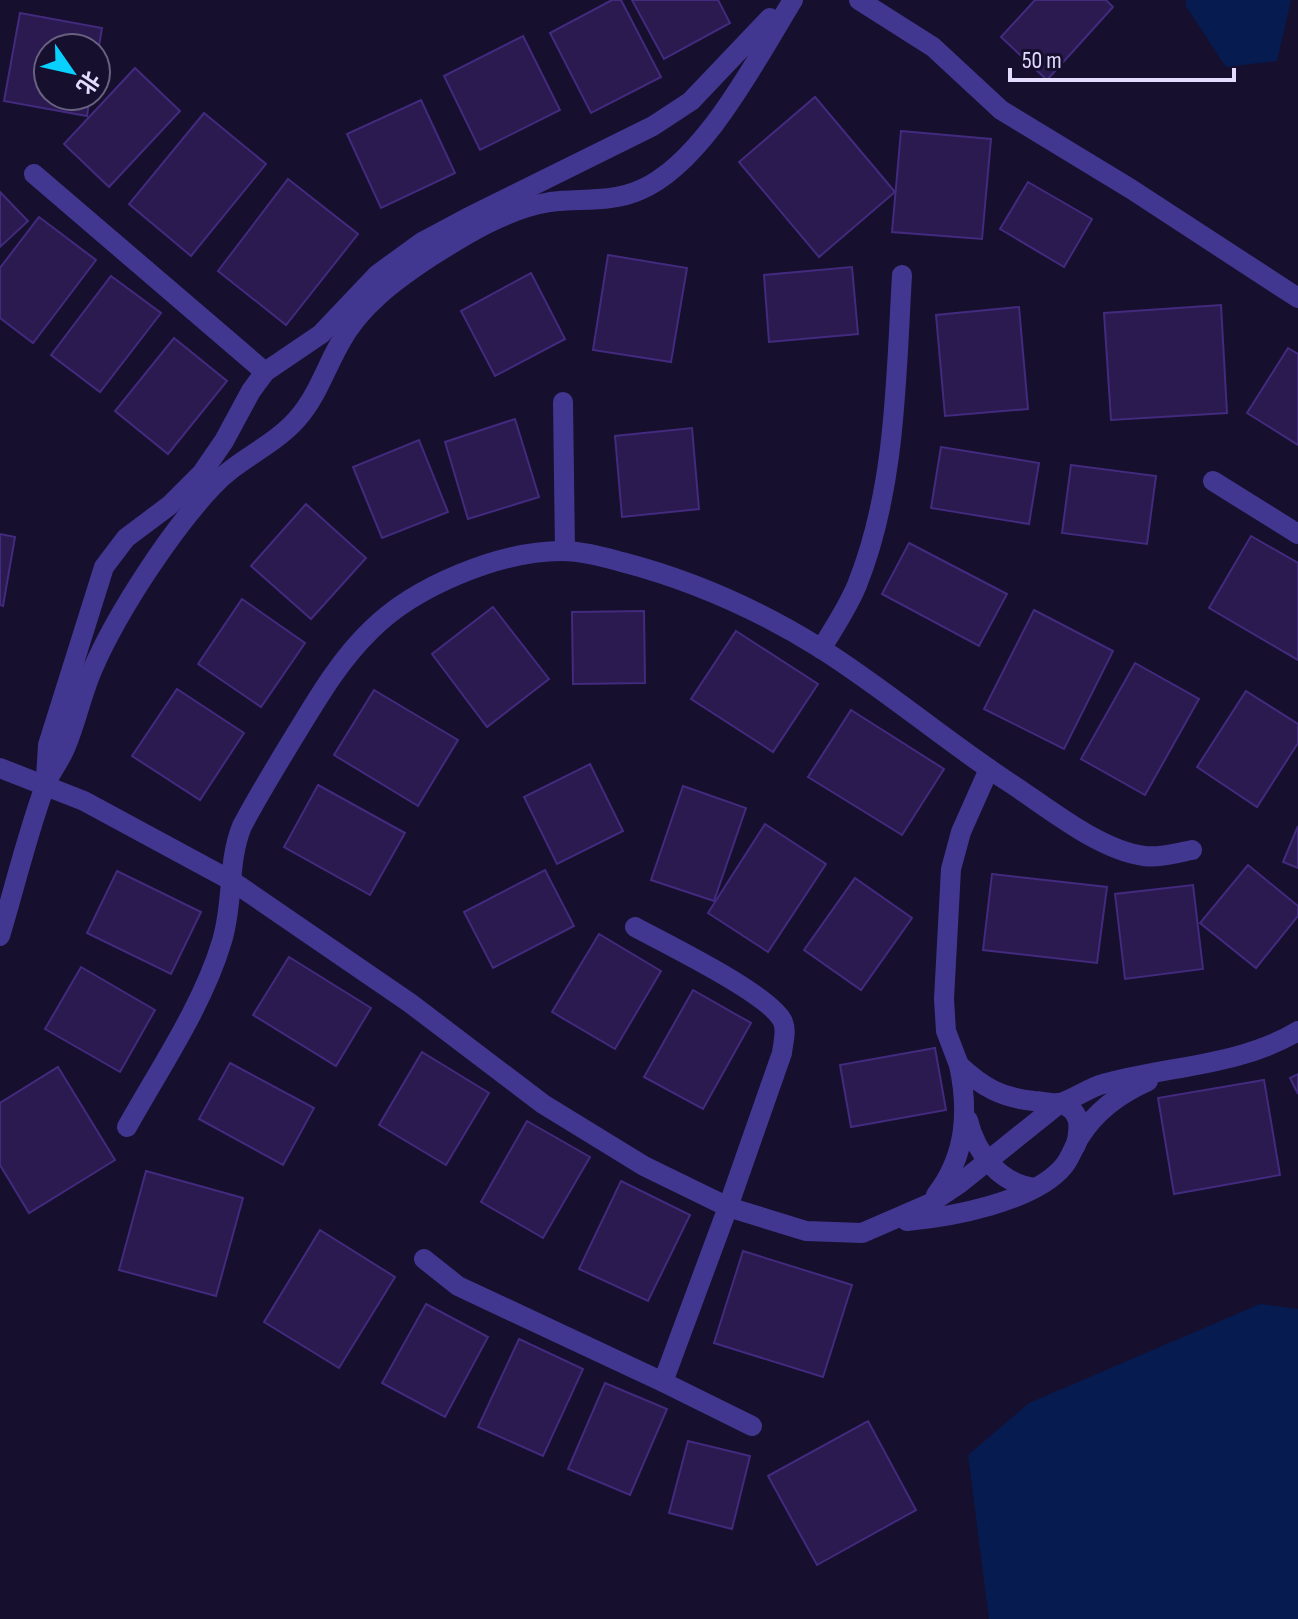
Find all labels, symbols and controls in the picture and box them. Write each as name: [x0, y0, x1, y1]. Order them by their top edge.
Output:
north arrow: [32, 32, 112, 112]
scale bar: [1010, 32, 1234, 82]
text: 50 m: [1022, 46, 1062, 75]
text: 北: [70, 66, 105, 99]

